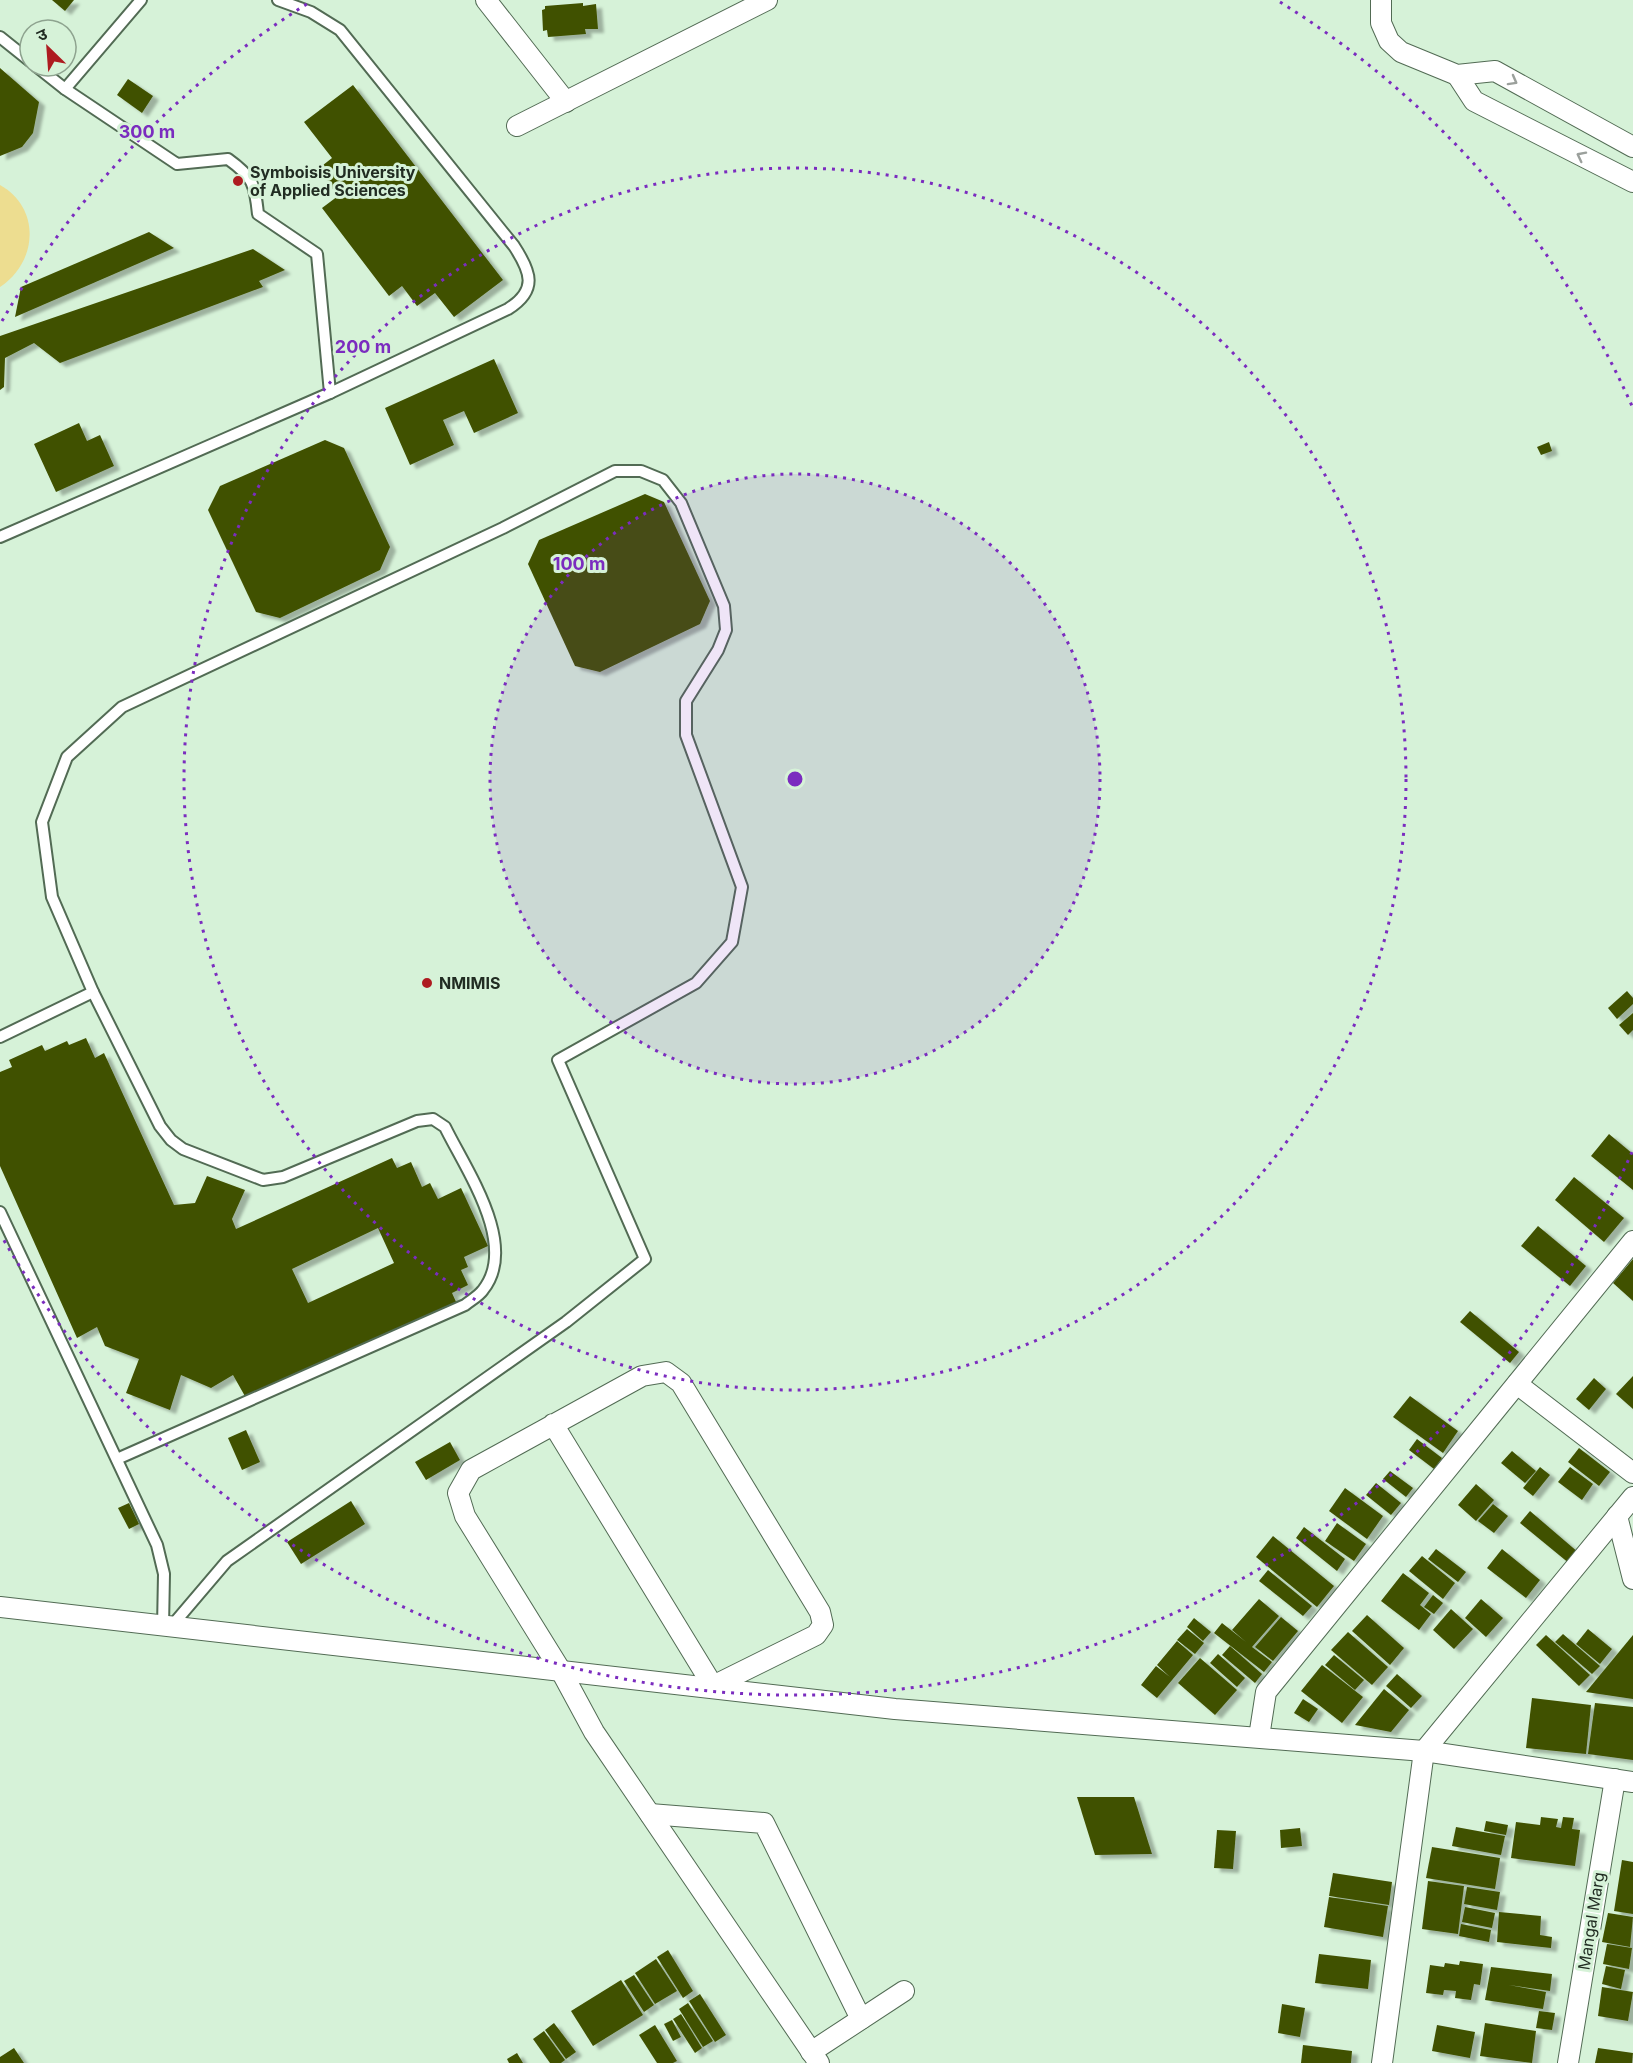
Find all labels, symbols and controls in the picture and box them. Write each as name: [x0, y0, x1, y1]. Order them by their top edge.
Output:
north arrow: [18, 18, 78, 78]
text: उ: [33, 23, 51, 45]
one-way arrow: [1507, 74, 1517, 85]
text: 300 m: [119, 121, 175, 142]
one-way arrow: [1576, 151, 1587, 163]
place label: Symboisis University of Applied Sciences: [250, 162, 416, 200]
marker: Symboisis University of Applied Sciences: [231, 174, 245, 188]
text: 200 m: [335, 336, 391, 357]
text: 100 m: [553, 553, 605, 574]
centre of rings: [785, 769, 805, 789]
place label: NMIMIS: [439, 973, 500, 993]
marker: NMIMIS: [420, 976, 434, 990]
street label: Mangal Marg: [1573, 1871, 1609, 1971]

